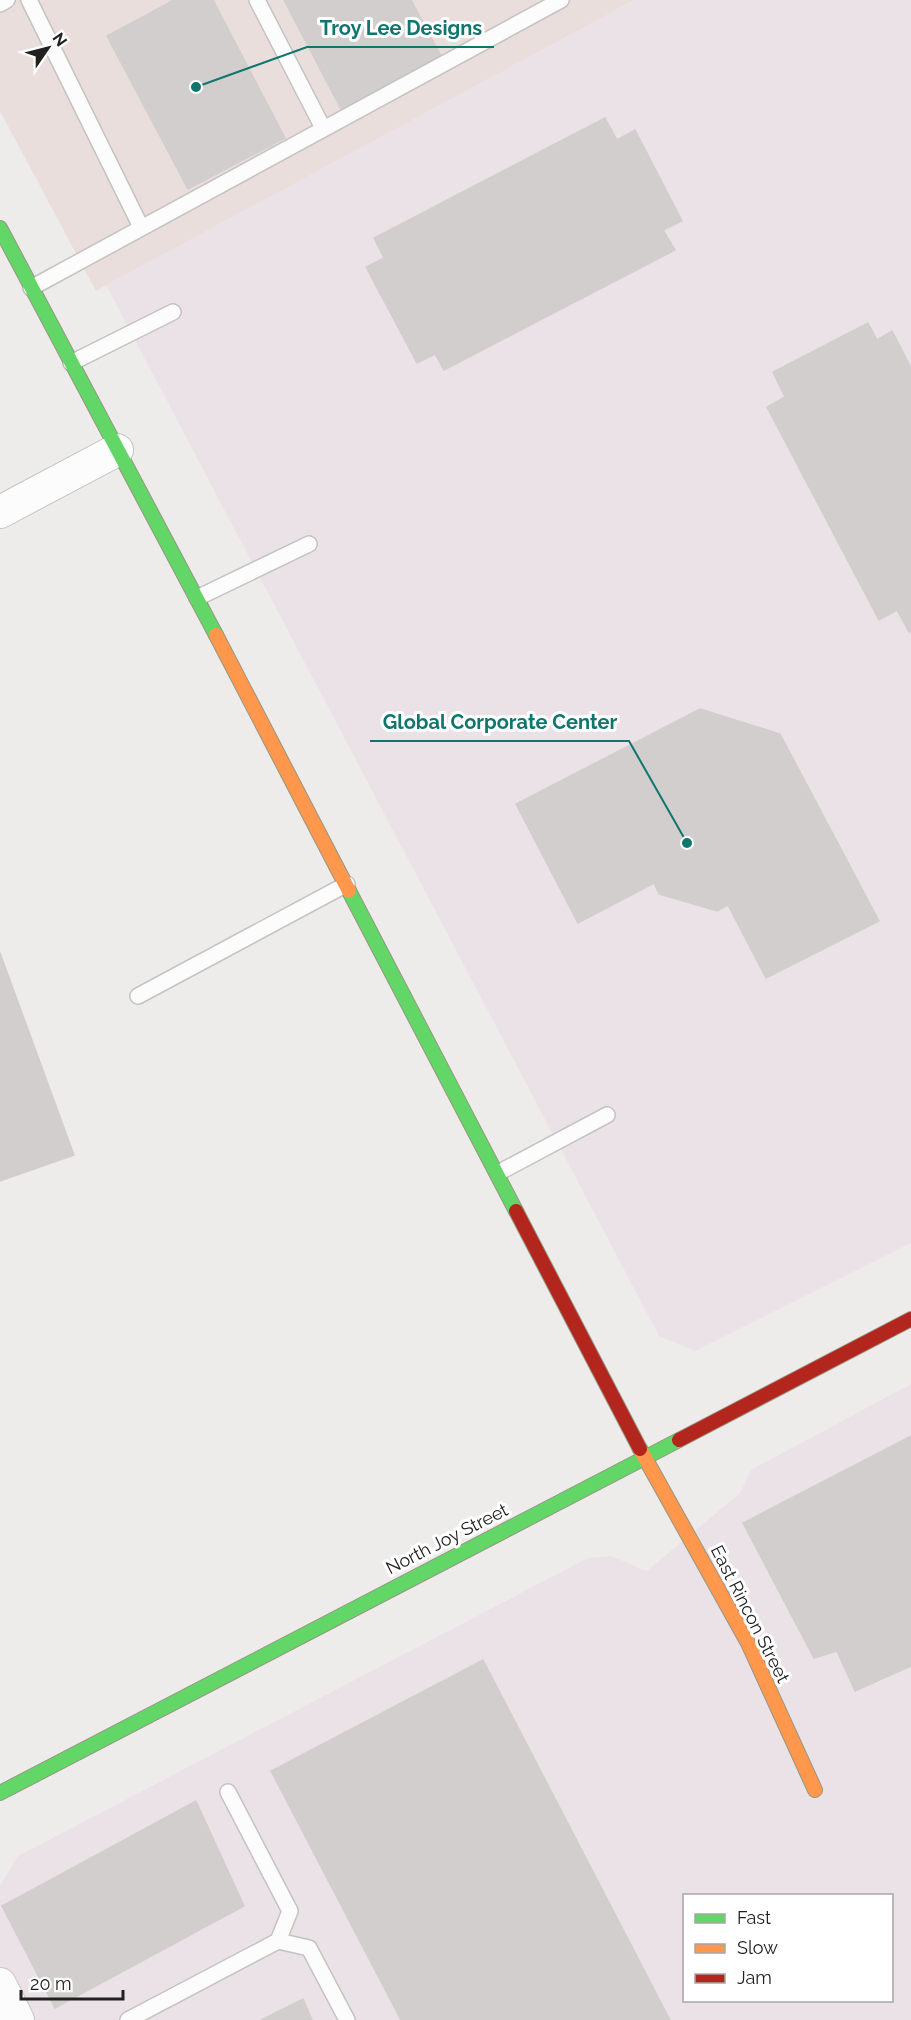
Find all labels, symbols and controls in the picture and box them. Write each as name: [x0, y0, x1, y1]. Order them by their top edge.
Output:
callout: Troy Lee Designs: [307, 9, 494, 47]
text: Troy Lee Designs: [320, 16, 482, 40]
north arrow: [18, 18, 78, 78]
text: N: [49, 29, 71, 50]
callout: Global Corporate Center: [370, 703, 629, 741]
text: Global Corporate Center: [383, 710, 617, 734]
street label: North Joy Street: [382, 1499, 511, 1578]
street label: East Rincon Street: [707, 1541, 794, 1686]
legend: [683, 1894, 893, 2002]
text: Fast: [737, 1907, 771, 1928]
text: Slow: [737, 1937, 778, 1958]
scale bar: [21, 1963, 123, 2001]
text: Jam: [737, 1967, 772, 1988]
text: 20 m: [30, 1973, 72, 1994]

